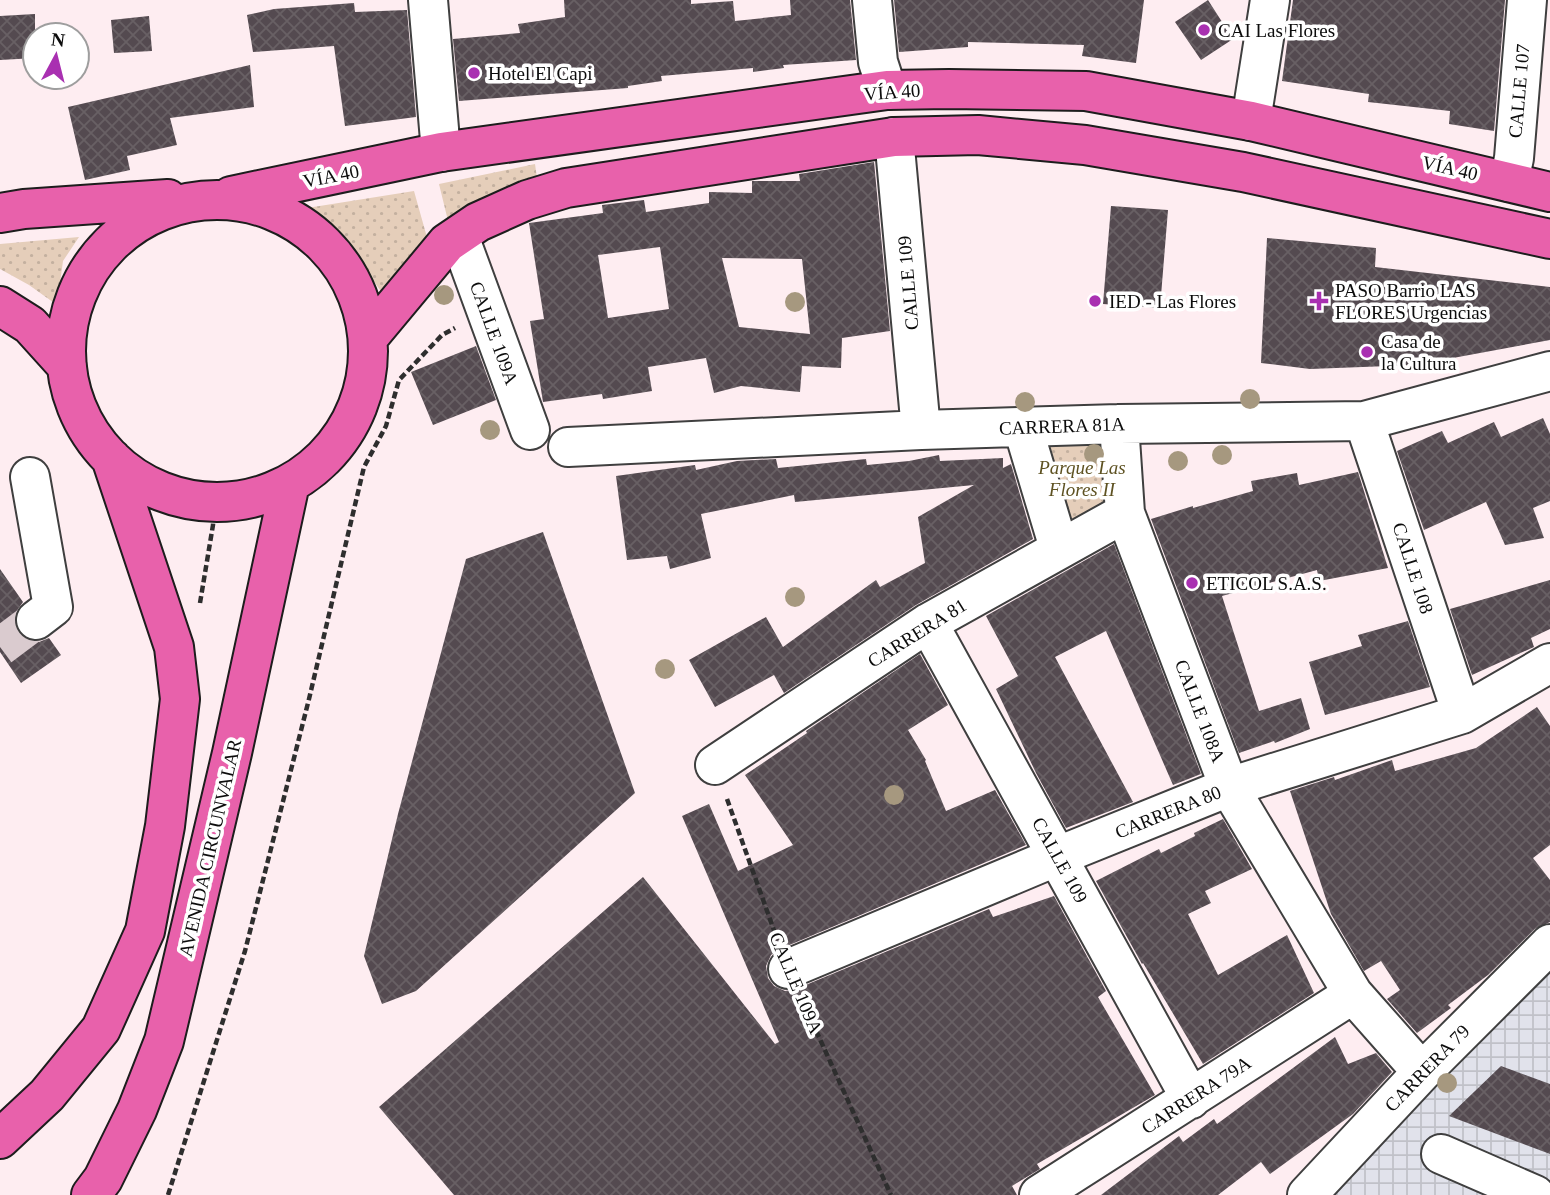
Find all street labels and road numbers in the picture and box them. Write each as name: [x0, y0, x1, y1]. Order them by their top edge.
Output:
street label: CALLE 107: [1504, 43, 1534, 139]
street label: VÍA 40: [863, 80, 921, 104]
street label: VÍA 40: [1420, 151, 1480, 185]
street label: VÍA 40: [301, 160, 361, 192]
street label: CALLE 109: [893, 235, 923, 331]
street label: CALLE 109A: [466, 279, 522, 388]
street label: CARRERA 81A: [999, 413, 1126, 439]
street label: CALLE 108: [1388, 520, 1438, 616]
street label: CARRERA 81: [864, 594, 970, 672]
street label: CALLE 108A: [1171, 657, 1229, 766]
street label: AVENIDA CIRCUNVALAR: [175, 737, 245, 959]
street label: CARRERA 80: [1112, 781, 1224, 843]
street label: CALLE 109: [1028, 814, 1092, 906]
street label: CALLE 109A: [765, 929, 827, 1037]
street label: CARRERA 79: [1380, 1020, 1474, 1116]
street label: CARRERA 79A: [1137, 1052, 1255, 1138]

